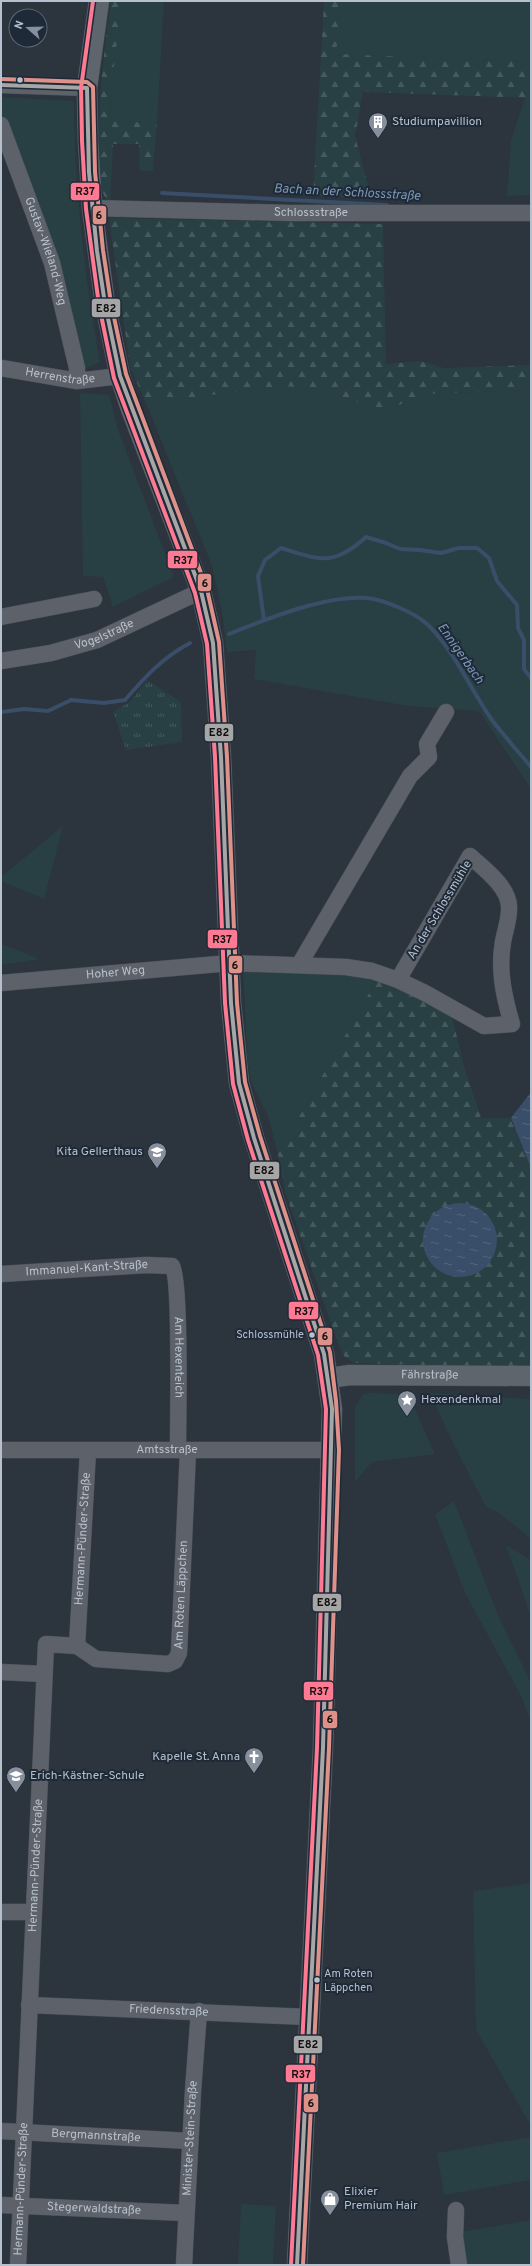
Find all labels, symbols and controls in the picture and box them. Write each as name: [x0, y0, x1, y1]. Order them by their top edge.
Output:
north arrow: [8, 8, 48, 48]
text: N: [12, 19, 27, 31]
unlabelled marker: [15, 75, 25, 85]
building icon: Studiumpavillion: [367, 111, 389, 139]
place label: Studiumpavillion: [392, 114, 482, 130]
water label: Bach an der Schlossstraße: [273, 181, 421, 205]
line badge: R37: [70, 182, 100, 201]
text: R37: [75, 185, 95, 199]
street label: Gustav-Wieland-Weg: [20, 195, 70, 307]
line badge: 6: [92, 205, 107, 225]
street label: Schlossstraße: [274, 205, 348, 221]
text: 6: [96, 209, 103, 223]
line badge: E82: [91, 298, 121, 318]
text: E82: [96, 302, 116, 316]
street label: Herrenstraße: [24, 364, 96, 389]
line badge: R37: [167, 550, 198, 569]
text: R37: [173, 554, 193, 568]
line badge: 6: [197, 573, 212, 592]
text: 6: [202, 577, 209, 591]
street label: Vogelstraße: [73, 616, 137, 654]
water label: Ennigerbach: [433, 620, 487, 688]
line badge: E82: [204, 723, 234, 742]
text: E82: [209, 726, 229, 740]
street label: An der Schlossmühle: [404, 858, 476, 962]
line badge: R37: [207, 929, 238, 949]
text: R37: [212, 933, 232, 947]
line badge: 6: [228, 955, 243, 974]
text: 6: [232, 959, 239, 973]
street label: Hoher Weg: [85, 962, 146, 984]
school or university icon: Kita Gellerthaus: [146, 1141, 168, 1169]
place label: Kita Gellerthaus: [56, 1144, 143, 1160]
line badge: E82: [249, 1161, 280, 1180]
text: E82: [254, 1164, 274, 1178]
street label: Immanuel-Kant-Straße: [25, 1257, 149, 1280]
line badge: R37: [288, 1301, 319, 1320]
text: R37: [294, 1305, 314, 1319]
street label: Am Hexenteich: [170, 1316, 186, 1398]
line badge: 6: [317, 1327, 333, 1346]
place label: Schlossmühle: [236, 1328, 304, 1342]
marker: Schlossmühle: [307, 1330, 317, 1340]
text: 6: [322, 1330, 329, 1344]
street label: Fährstraße: [401, 1367, 459, 1384]
place icon: Hexendenkmal: [396, 1389, 418, 1417]
place label: Hexendenkmal: [421, 1392, 501, 1408]
street label: Amtsstraße: [136, 1442, 198, 1458]
street label: Hermann-Pünder-Straße: [71, 1472, 95, 1606]
street label: Am Roten Läppchen: [171, 1540, 192, 1650]
line badge: E82: [312, 1593, 342, 1612]
text: E82: [317, 1596, 337, 1610]
line badge: R37: [303, 1681, 334, 1701]
text: R37: [309, 1685, 329, 1699]
line badge: 6: [322, 1710, 338, 1729]
text: 6: [327, 1713, 334, 1727]
church icon: Kapelle St. Anna: [243, 1746, 265, 1774]
place label: Kapelle St. Anna: [152, 1749, 240, 1765]
school or university icon: Erich-Kästner-Schule: [5, 1765, 27, 1793]
place label: Erich-Kästner-Schule: [30, 1768, 144, 1784]
street label: Hermann-Pünder-Straße: [25, 1798, 47, 1932]
place label: Am Roten Läppchen: [324, 1967, 373, 1995]
marker: Am Roten Läppchen: [312, 1975, 322, 1985]
street label: Friedensstraße: [129, 2001, 209, 2021]
line badge: E82: [293, 2035, 323, 2054]
text: E82: [298, 2038, 318, 2052]
line badge: R37: [285, 2064, 316, 2083]
text: R37: [291, 2068, 311, 2082]
street label: Minister-Stein-Straße: [180, 2080, 202, 2196]
line badge: 6: [303, 2093, 319, 2113]
text: 6: [308, 2097, 315, 2111]
street label: Hermann-Pünder-Straße: [10, 2122, 32, 2256]
street label: Bergmannstraße: [51, 2126, 141, 2146]
place label: Elixier Premium Hair: [344, 2184, 418, 2214]
shop icon: Elixier Premium Hair: [319, 2188, 341, 2216]
street label: Stegerwaldstraße: [46, 2199, 141, 2219]

